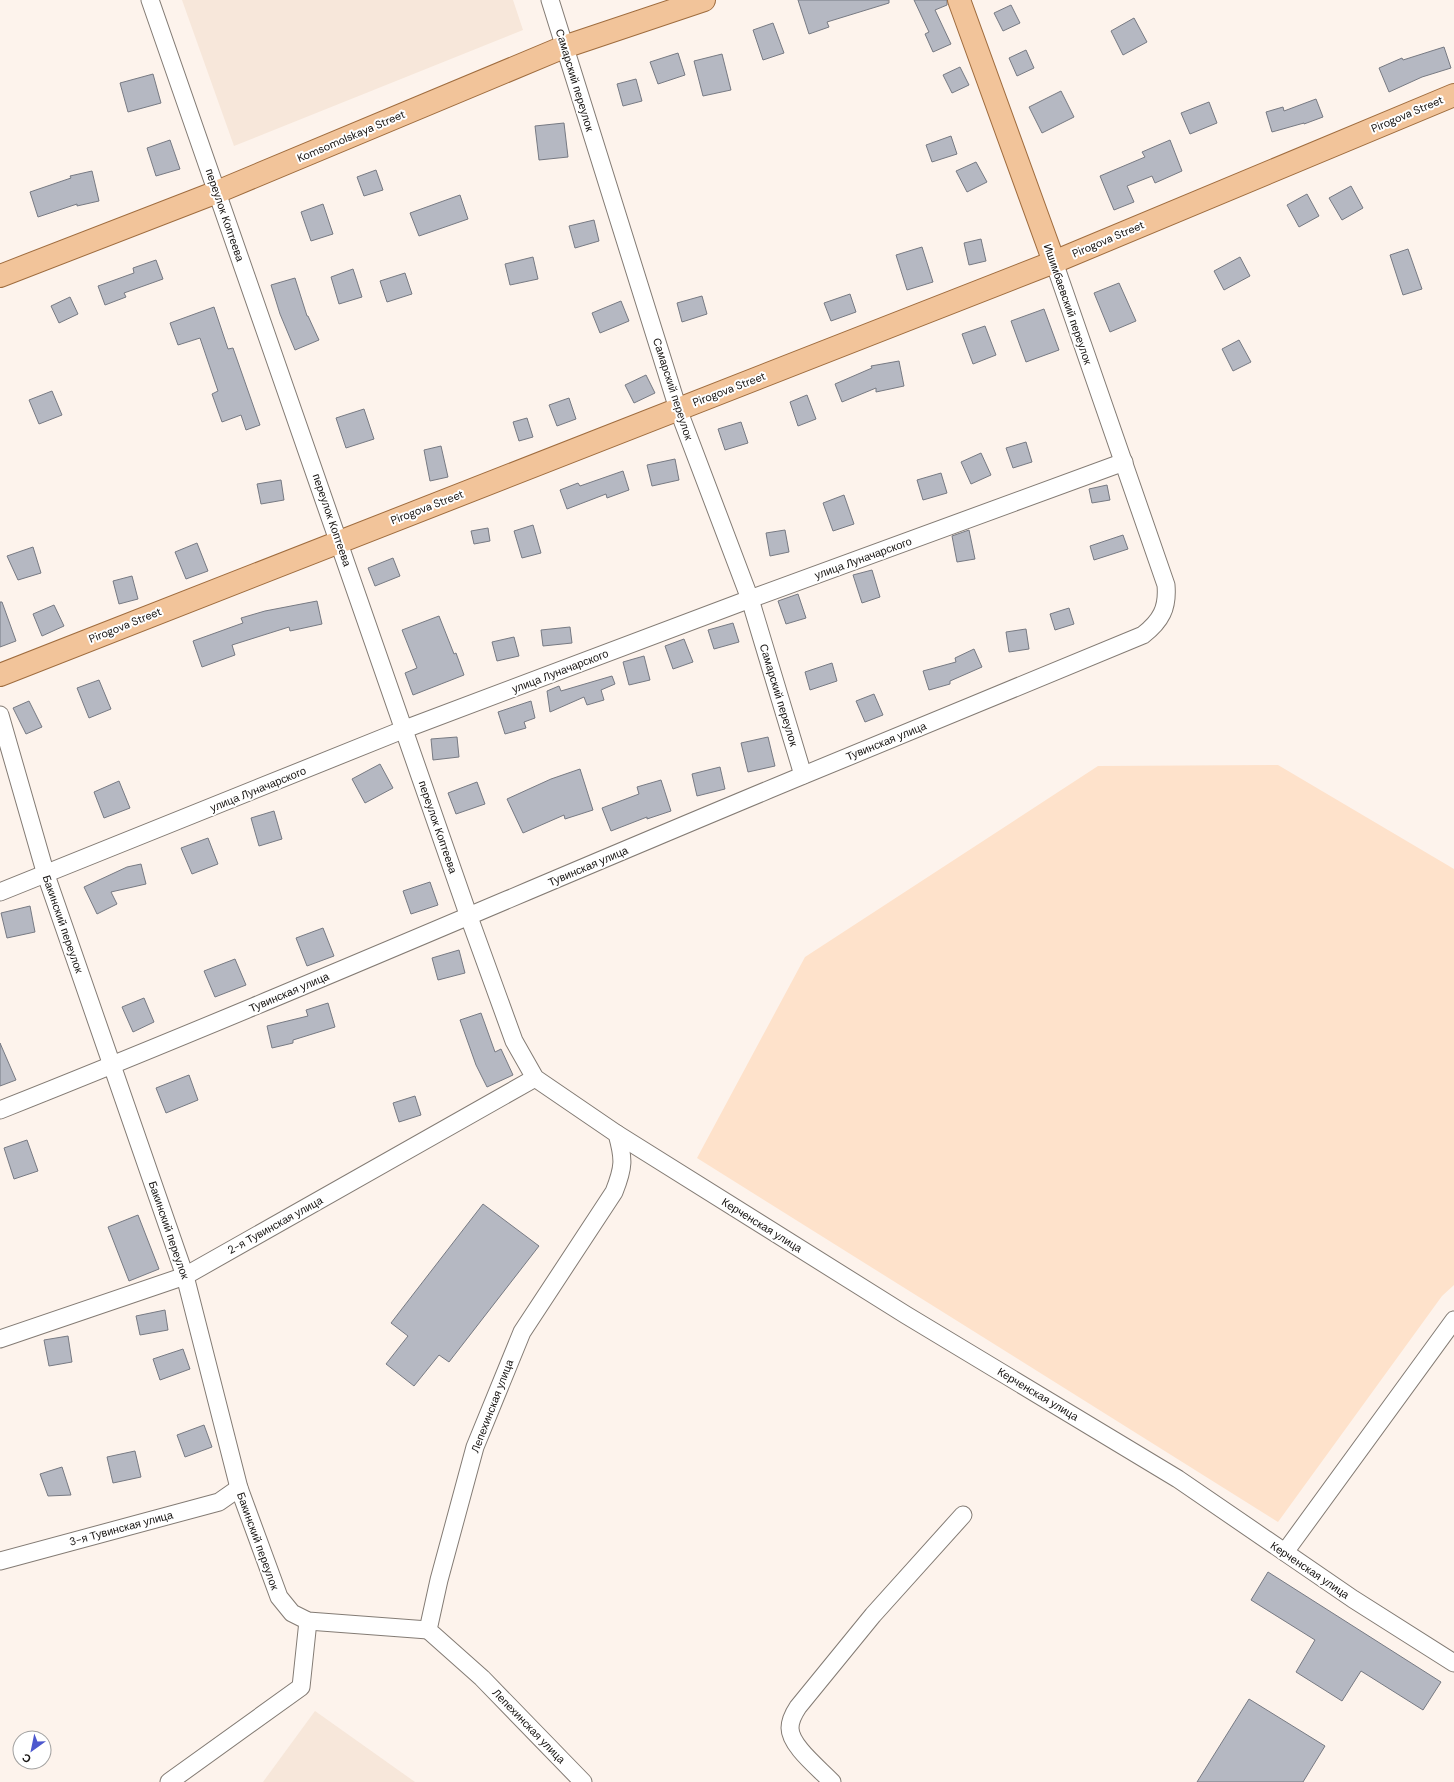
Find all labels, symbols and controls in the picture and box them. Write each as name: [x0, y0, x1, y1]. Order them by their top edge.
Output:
street label: Самарский переулок: [553, 27, 597, 133]
street label: Pirogova Street: [1369, 93, 1445, 135]
street label: Komsomolskaya Street: [295, 107, 407, 165]
street label: переулок Коптеева: [203, 167, 248, 264]
street label: Pirogova Street: [1070, 218, 1146, 260]
street label: Ишимбаевский переулок: [1041, 242, 1095, 366]
street label: Самарский переулок: [650, 336, 696, 442]
street label: Pirogova Street: [691, 369, 767, 409]
street label: переулок Коптеева: [310, 472, 355, 569]
street label: Pirogova Street: [389, 487, 465, 527]
street label: улица Луначарского: [813, 534, 913, 582]
street label: Pirogova Street: [87, 604, 163, 646]
street label: Самарский переулок: [757, 642, 801, 748]
street label: улица Луначарского: [510, 646, 610, 696]
street label: Тувинская улица: [844, 718, 929, 763]
street label: улица Луначарского: [208, 763, 308, 815]
street label: переулок Коптеева: [416, 779, 461, 876]
street label: Тувинская улица: [546, 843, 631, 889]
street label: Бакинский переулок: [40, 873, 86, 975]
street label: Тувинская улица: [247, 969, 332, 1015]
street label: Бакинский переулок: [146, 1179, 192, 1281]
street label: 2-я Тувинская улица: [225, 1193, 326, 1257]
street label: Керченская улица: [719, 1195, 806, 1256]
street label: Лепехинская улица: [468, 1357, 517, 1455]
street label: Керченская улица: [995, 1364, 1082, 1424]
street label: Бакинский переулок: [234, 1490, 282, 1592]
street label: 3-я Тувинская улица: [68, 1507, 175, 1549]
street label: Керченская улица: [1268, 1538, 1353, 1602]
street label: Лепехинская улица: [490, 1686, 569, 1767]
north arrow: [12, 1730, 52, 1770]
text: С: [19, 1750, 34, 1766]

